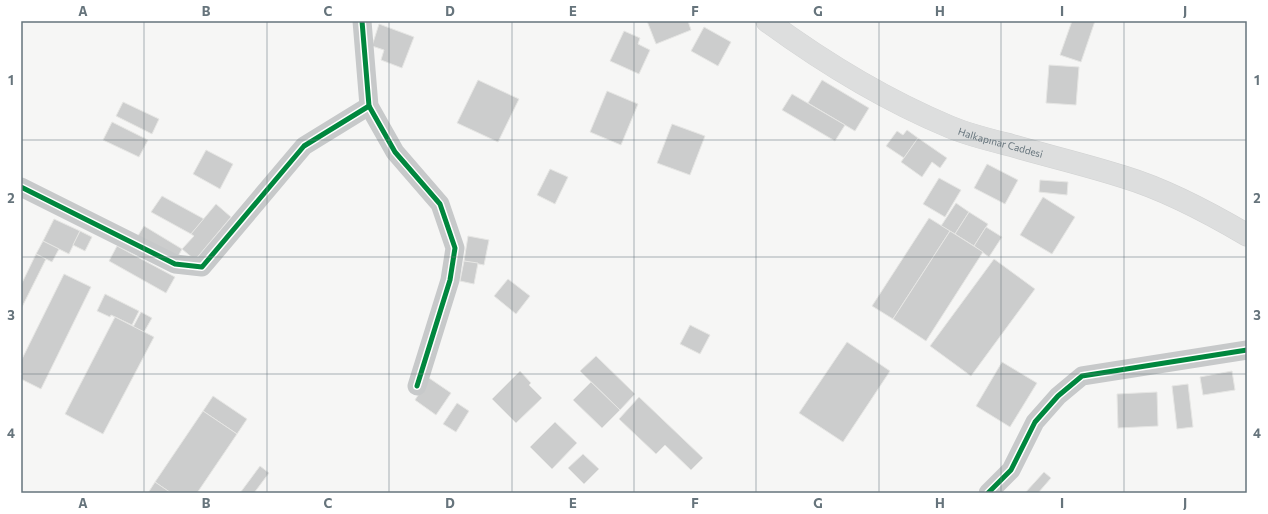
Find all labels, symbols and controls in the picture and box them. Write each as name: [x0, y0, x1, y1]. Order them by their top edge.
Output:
text: A: [78, 3, 88, 19]
text: B: [202, 3, 211, 19]
text: C: [324, 3, 333, 19]
text: D: [445, 3, 455, 19]
text: E: [569, 3, 577, 19]
text: F: [691, 3, 699, 19]
text: G: [813, 3, 823, 19]
text: H: [935, 3, 945, 19]
text: I: [1060, 3, 1064, 19]
text: J: [1183, 3, 1187, 19]
text: 1: [8, 72, 14, 88]
text: 1: [1254, 72, 1260, 88]
street label: Halkapınar Caddesi: [957, 125, 1044, 160]
text: 2: [7, 190, 15, 206]
text: 2: [1253, 190, 1261, 206]
text: 3: [7, 307, 15, 323]
text: 3: [1253, 307, 1261, 323]
text: 4: [7, 425, 15, 441]
text: 4: [1253, 425, 1261, 441]
text: A: [78, 495, 88, 511]
text: B: [202, 495, 211, 511]
text: C: [324, 495, 333, 511]
text: D: [445, 495, 455, 511]
text: E: [569, 495, 577, 511]
text: F: [691, 495, 699, 511]
text: G: [813, 495, 823, 511]
text: H: [935, 495, 945, 511]
text: I: [1060, 495, 1064, 511]
text: J: [1183, 495, 1187, 511]

